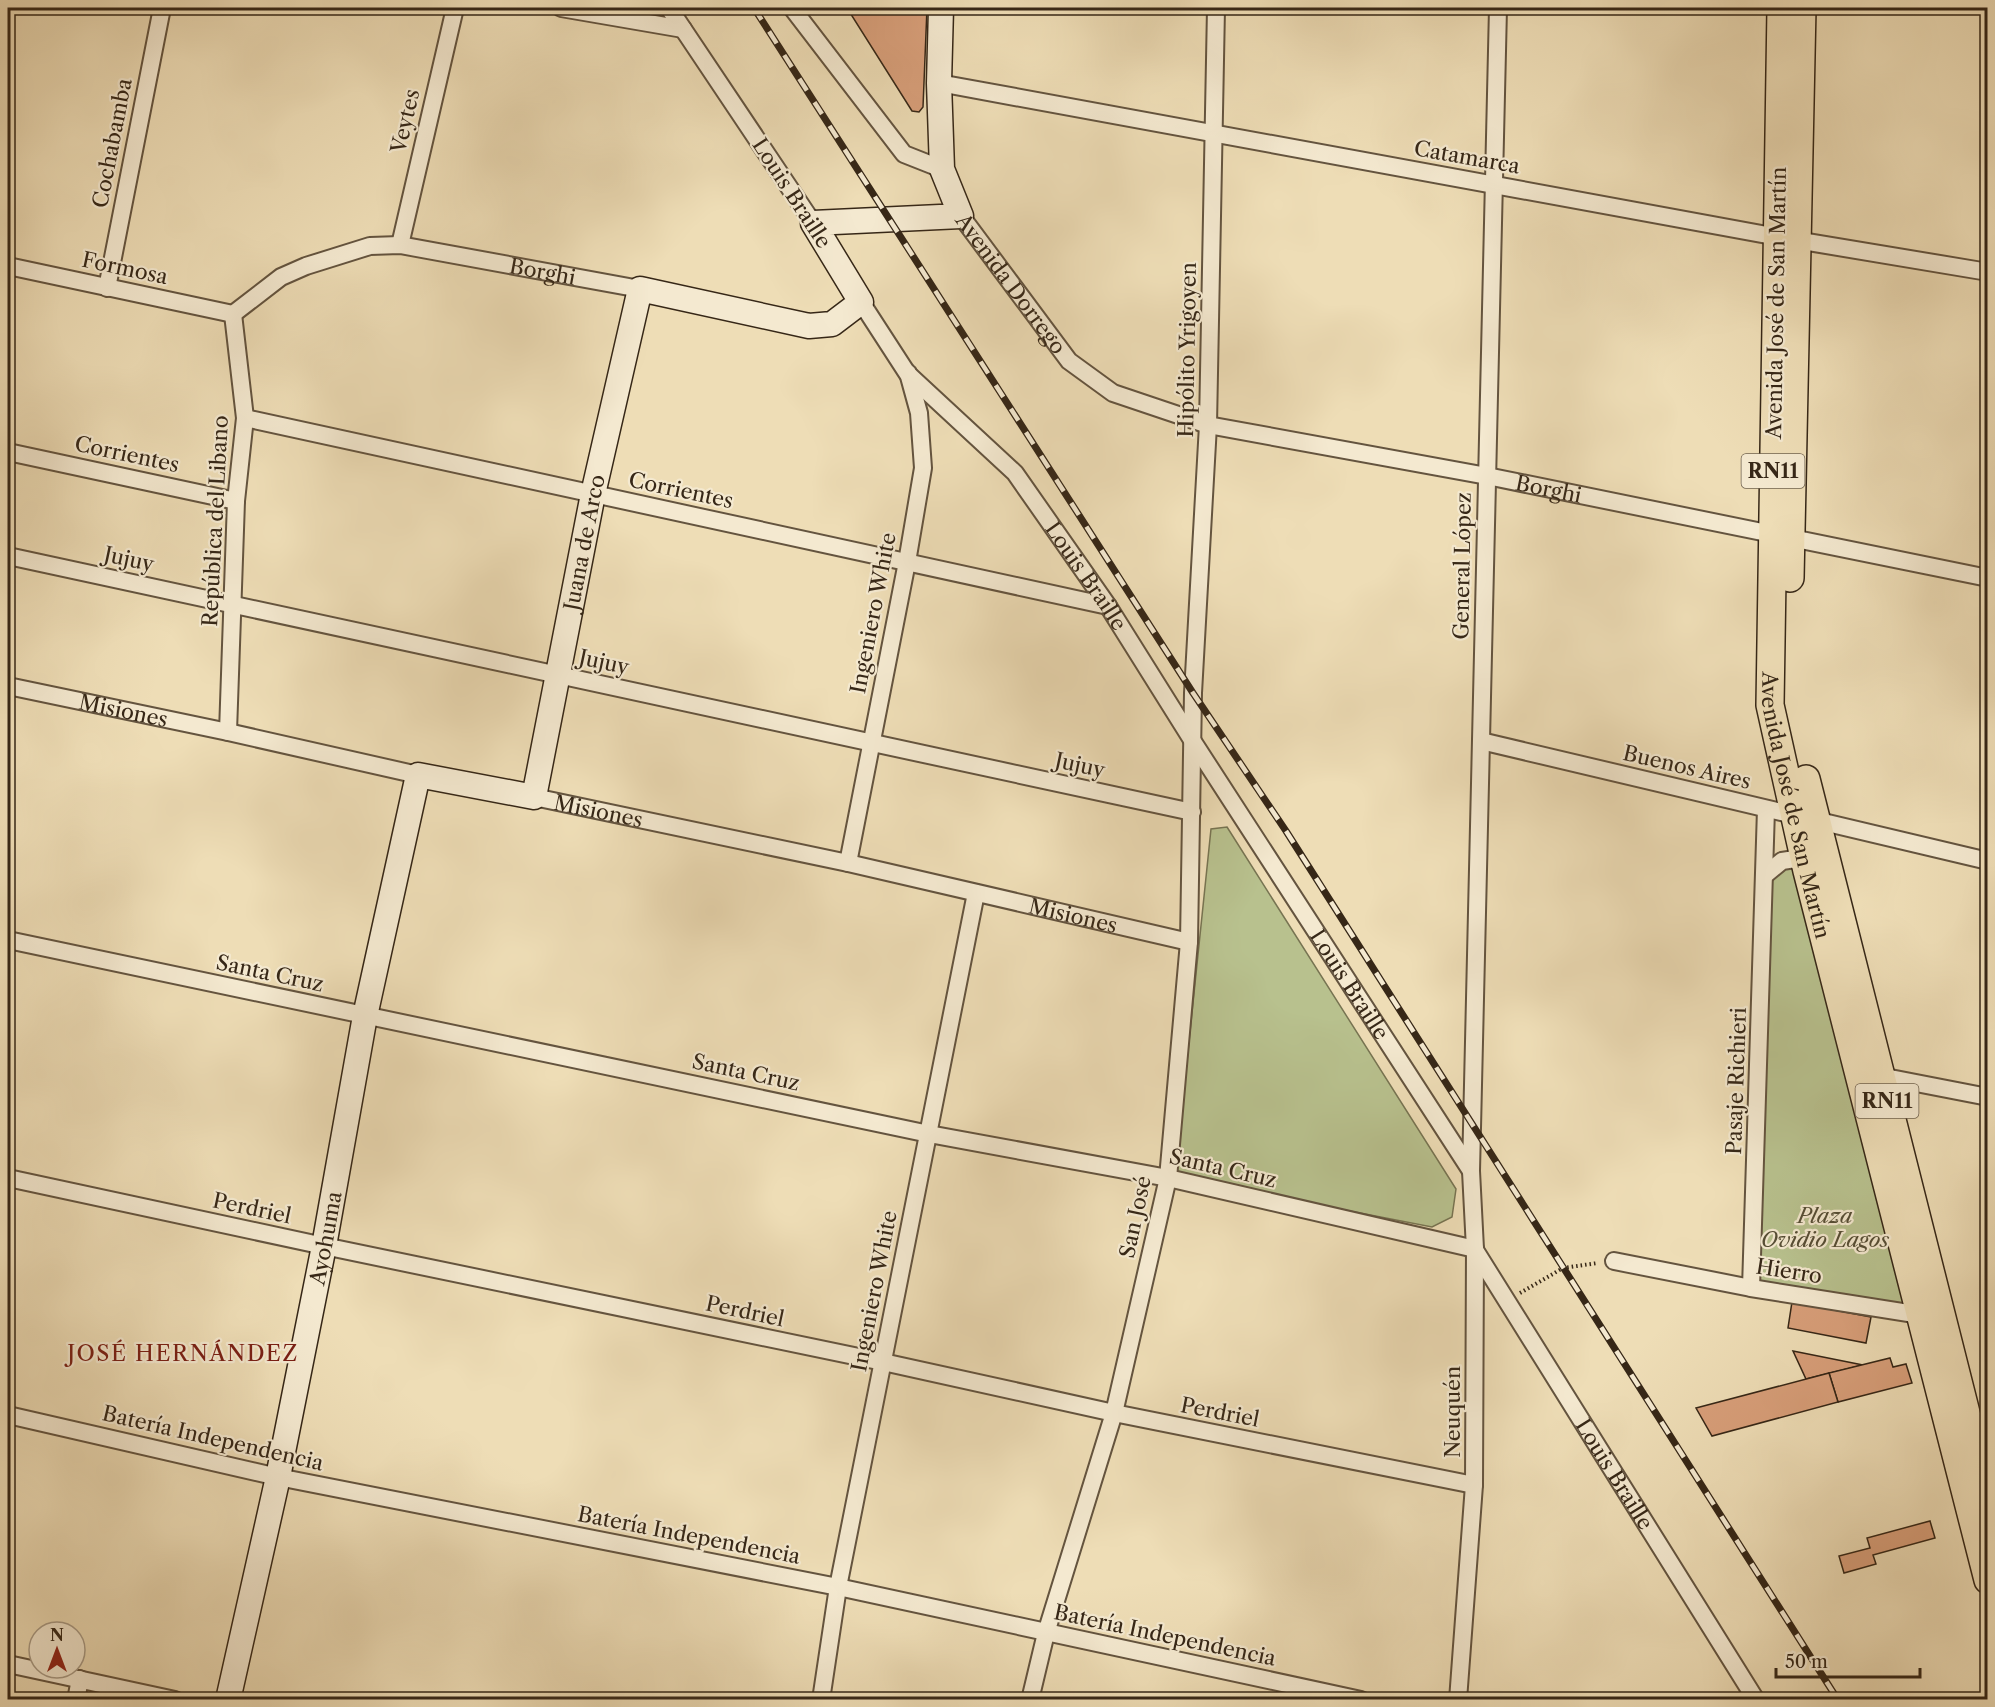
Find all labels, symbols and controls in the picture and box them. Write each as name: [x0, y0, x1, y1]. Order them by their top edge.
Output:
street label: Cochabamba: [87, 75, 137, 210]
street label: Veytes: [385, 87, 424, 156]
street label: Louis Braille: [747, 133, 837, 253]
street label: Catamarca: [1412, 135, 1523, 179]
street label: Avenida José de San Martín: [1761, 167, 1791, 440]
street label: Avenida Dorrego: [950, 207, 1072, 358]
street label: Formosa: [80, 247, 171, 289]
street label: Borghi: [507, 253, 578, 289]
street label: Hipólito Yrigoyen: [1173, 262, 1201, 438]
street label: República del Libano: [197, 415, 233, 627]
street label: Corrientes: [72, 431, 182, 477]
road number: RN11: [1742, 454, 1804, 488]
street label: Corrientes: [626, 467, 736, 513]
street label: Borghi: [1513, 470, 1584, 507]
street label: Juana de Arco: [558, 472, 610, 615]
street label: General López: [1448, 492, 1476, 640]
street label: Louis Braille: [1040, 517, 1132, 635]
street label: Ingeniero White: [845, 530, 901, 696]
street label: Jujuy: [99, 541, 157, 577]
street label: Jujuy: [574, 644, 632, 680]
street label: Avenida José de San Martín: [1757, 670, 1836, 941]
street label: Misiones: [77, 689, 170, 732]
street label: Buenos Aires: [1621, 740, 1753, 794]
street label: Jujuy: [1050, 747, 1108, 783]
street label: Misiones: [552, 789, 645, 832]
street label: Misiones: [1026, 893, 1120, 938]
street label: Louis Braille: [1305, 924, 1395, 1044]
street label: Santa Cruz: [214, 949, 326, 997]
street label: Pasaje Richieri: [1721, 1007, 1751, 1155]
street label: Santa Cruz: [690, 1048, 802, 1096]
road number: RN11: [1856, 1084, 1918, 1118]
street label: Santa Cruz: [1167, 1144, 1279, 1192]
street label: San José: [1114, 1174, 1156, 1260]
street label: Perdriel: [210, 1187, 294, 1229]
street label: Ayohuma: [304, 1188, 346, 1288]
park label: Plaza Ovidio Lagos: [1761, 1203, 1890, 1252]
street label: Ingeniero White: [846, 1208, 902, 1374]
street label: Hierro: [1754, 1253, 1824, 1289]
street label: Perdriel: [703, 1290, 787, 1332]
district label: JOSÉ HERNÁNDEZ: [64, 1339, 299, 1367]
street label: Neuquén: [1440, 1366, 1465, 1458]
street label: Perdriel: [1179, 1392, 1261, 1432]
street label: Batería Independencia: [100, 1400, 327, 1476]
street label: Louis Braille: [1571, 1414, 1659, 1534]
street label: Batería Independencia: [576, 1501, 803, 1569]
street label: Batería Independencia: [1052, 1599, 1279, 1671]
north arrow: [27, 1620, 87, 1680]
text: N: [50, 1625, 64, 1645]
scale bar: [1776, 1641, 1920, 1679]
text: 50 m: [1785, 1651, 1828, 1673]

